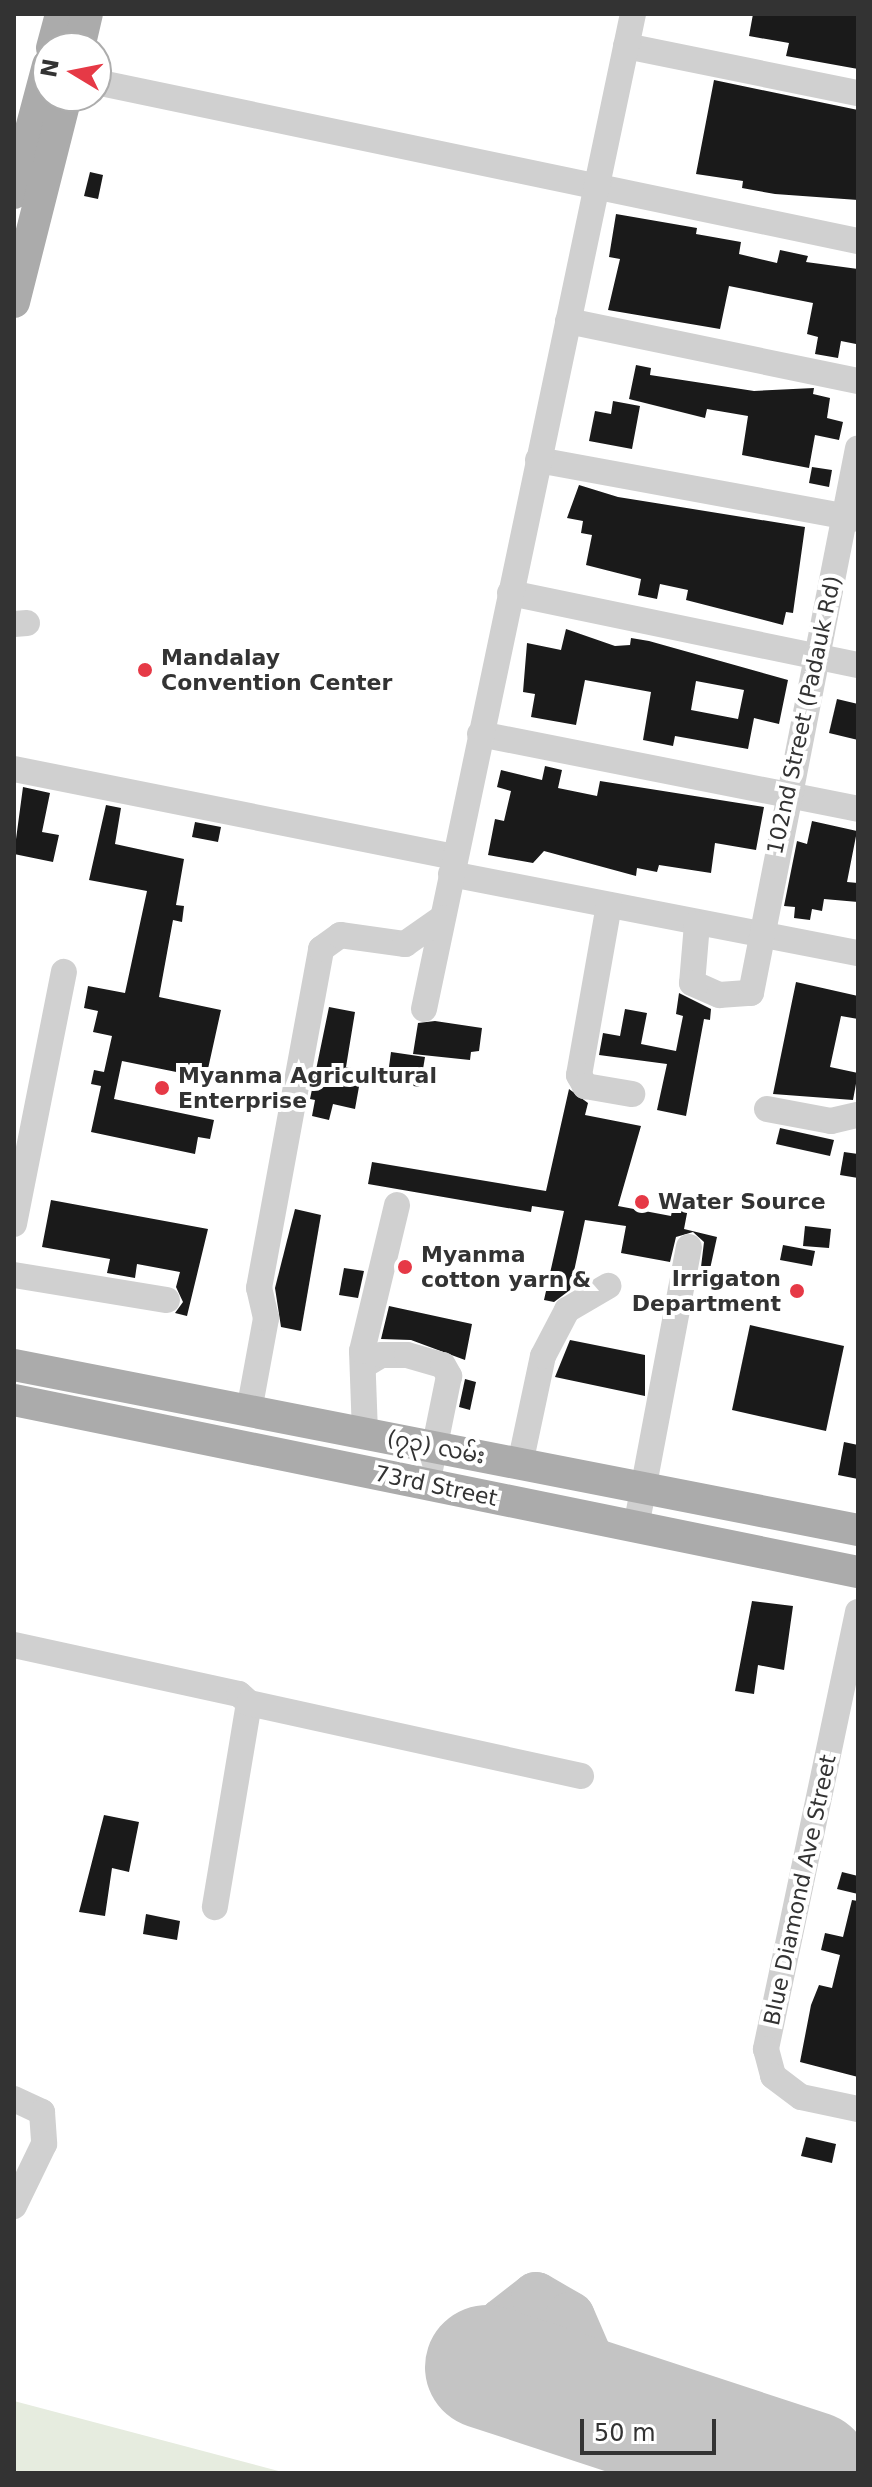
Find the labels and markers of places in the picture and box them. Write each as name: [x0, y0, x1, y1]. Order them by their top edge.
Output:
place label: Mandalay Convention Center: [161, 644, 392, 696]
marker: Mandalay Convention Center: [136, 661, 154, 679]
place label: Myanma Agricultural Enterprise: [178, 1062, 437, 1114]
marker: Myanma Agricultural Enterprise: [153, 1079, 171, 1097]
place label: Water Source: [658, 1189, 826, 1215]
marker: Water Source: [633, 1193, 651, 1211]
place label: Myanma cotton yarn &: [421, 1241, 591, 1292]
marker: Myanma cotton yarn &: [396, 1258, 414, 1276]
place label: Irrigaton Department: [632, 1265, 781, 1316]
marker: Irrigaton Department: [788, 1282, 806, 1300]

